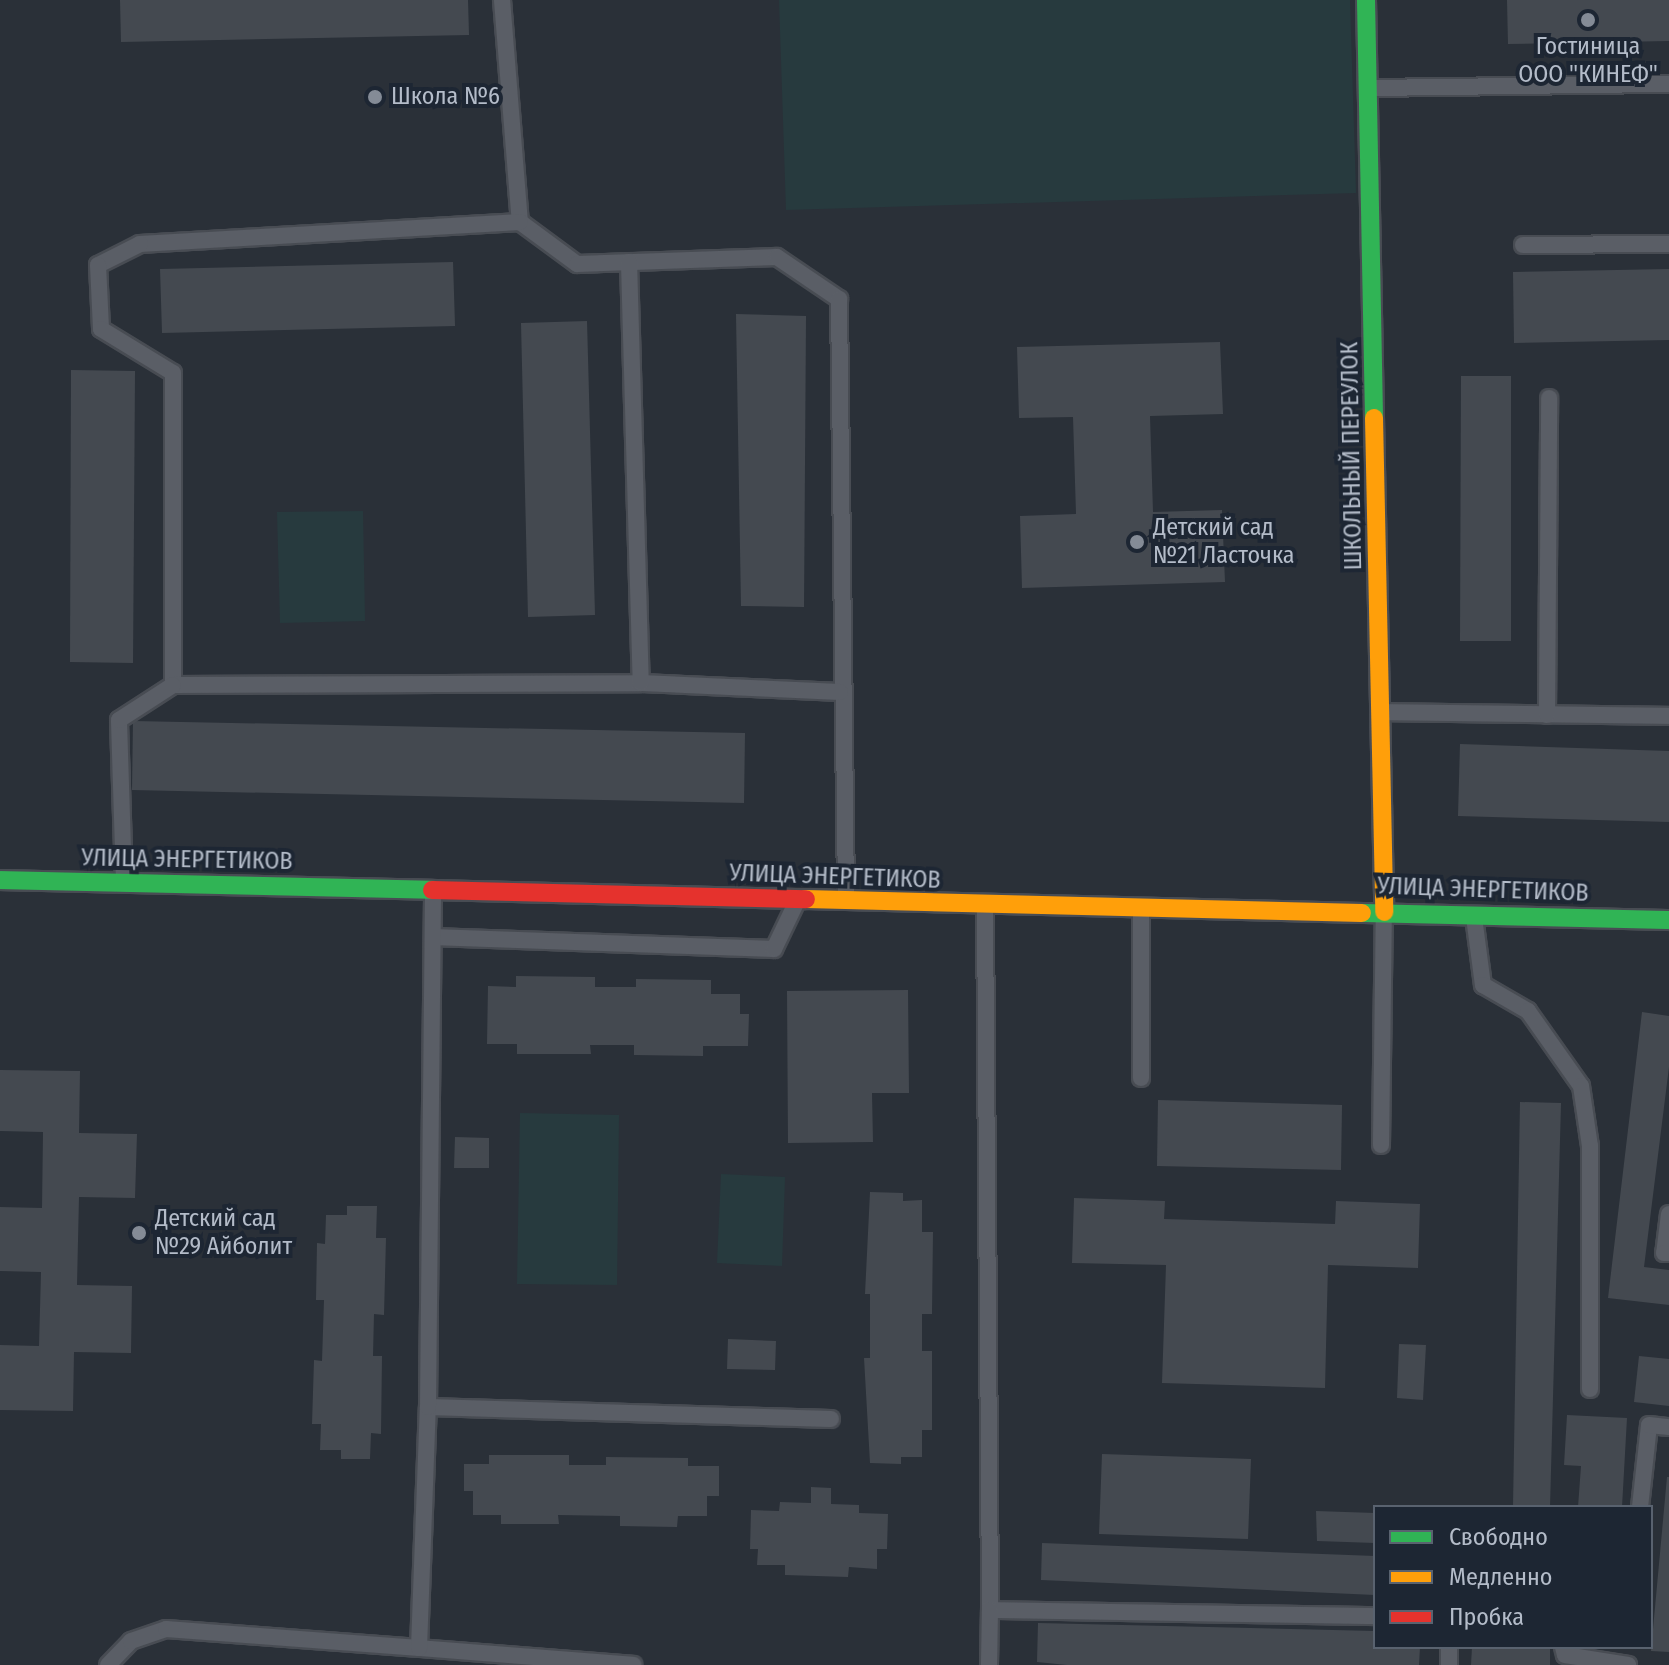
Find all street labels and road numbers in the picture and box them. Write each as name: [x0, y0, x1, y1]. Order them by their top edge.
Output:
street label: ШКОЛЬНЫЙ ПЕРЕУЛОК: [1336, 341, 1368, 571]
street label: УЛИЦА ЭНЕРГЕТИКОВ: [81, 844, 293, 876]
street label: УЛИЦА ЭНЕРГЕТИКОВ: [729, 859, 941, 895]
street label: УЛИЦА ЭНЕРГЕТИКОВ: [1377, 872, 1589, 908]

